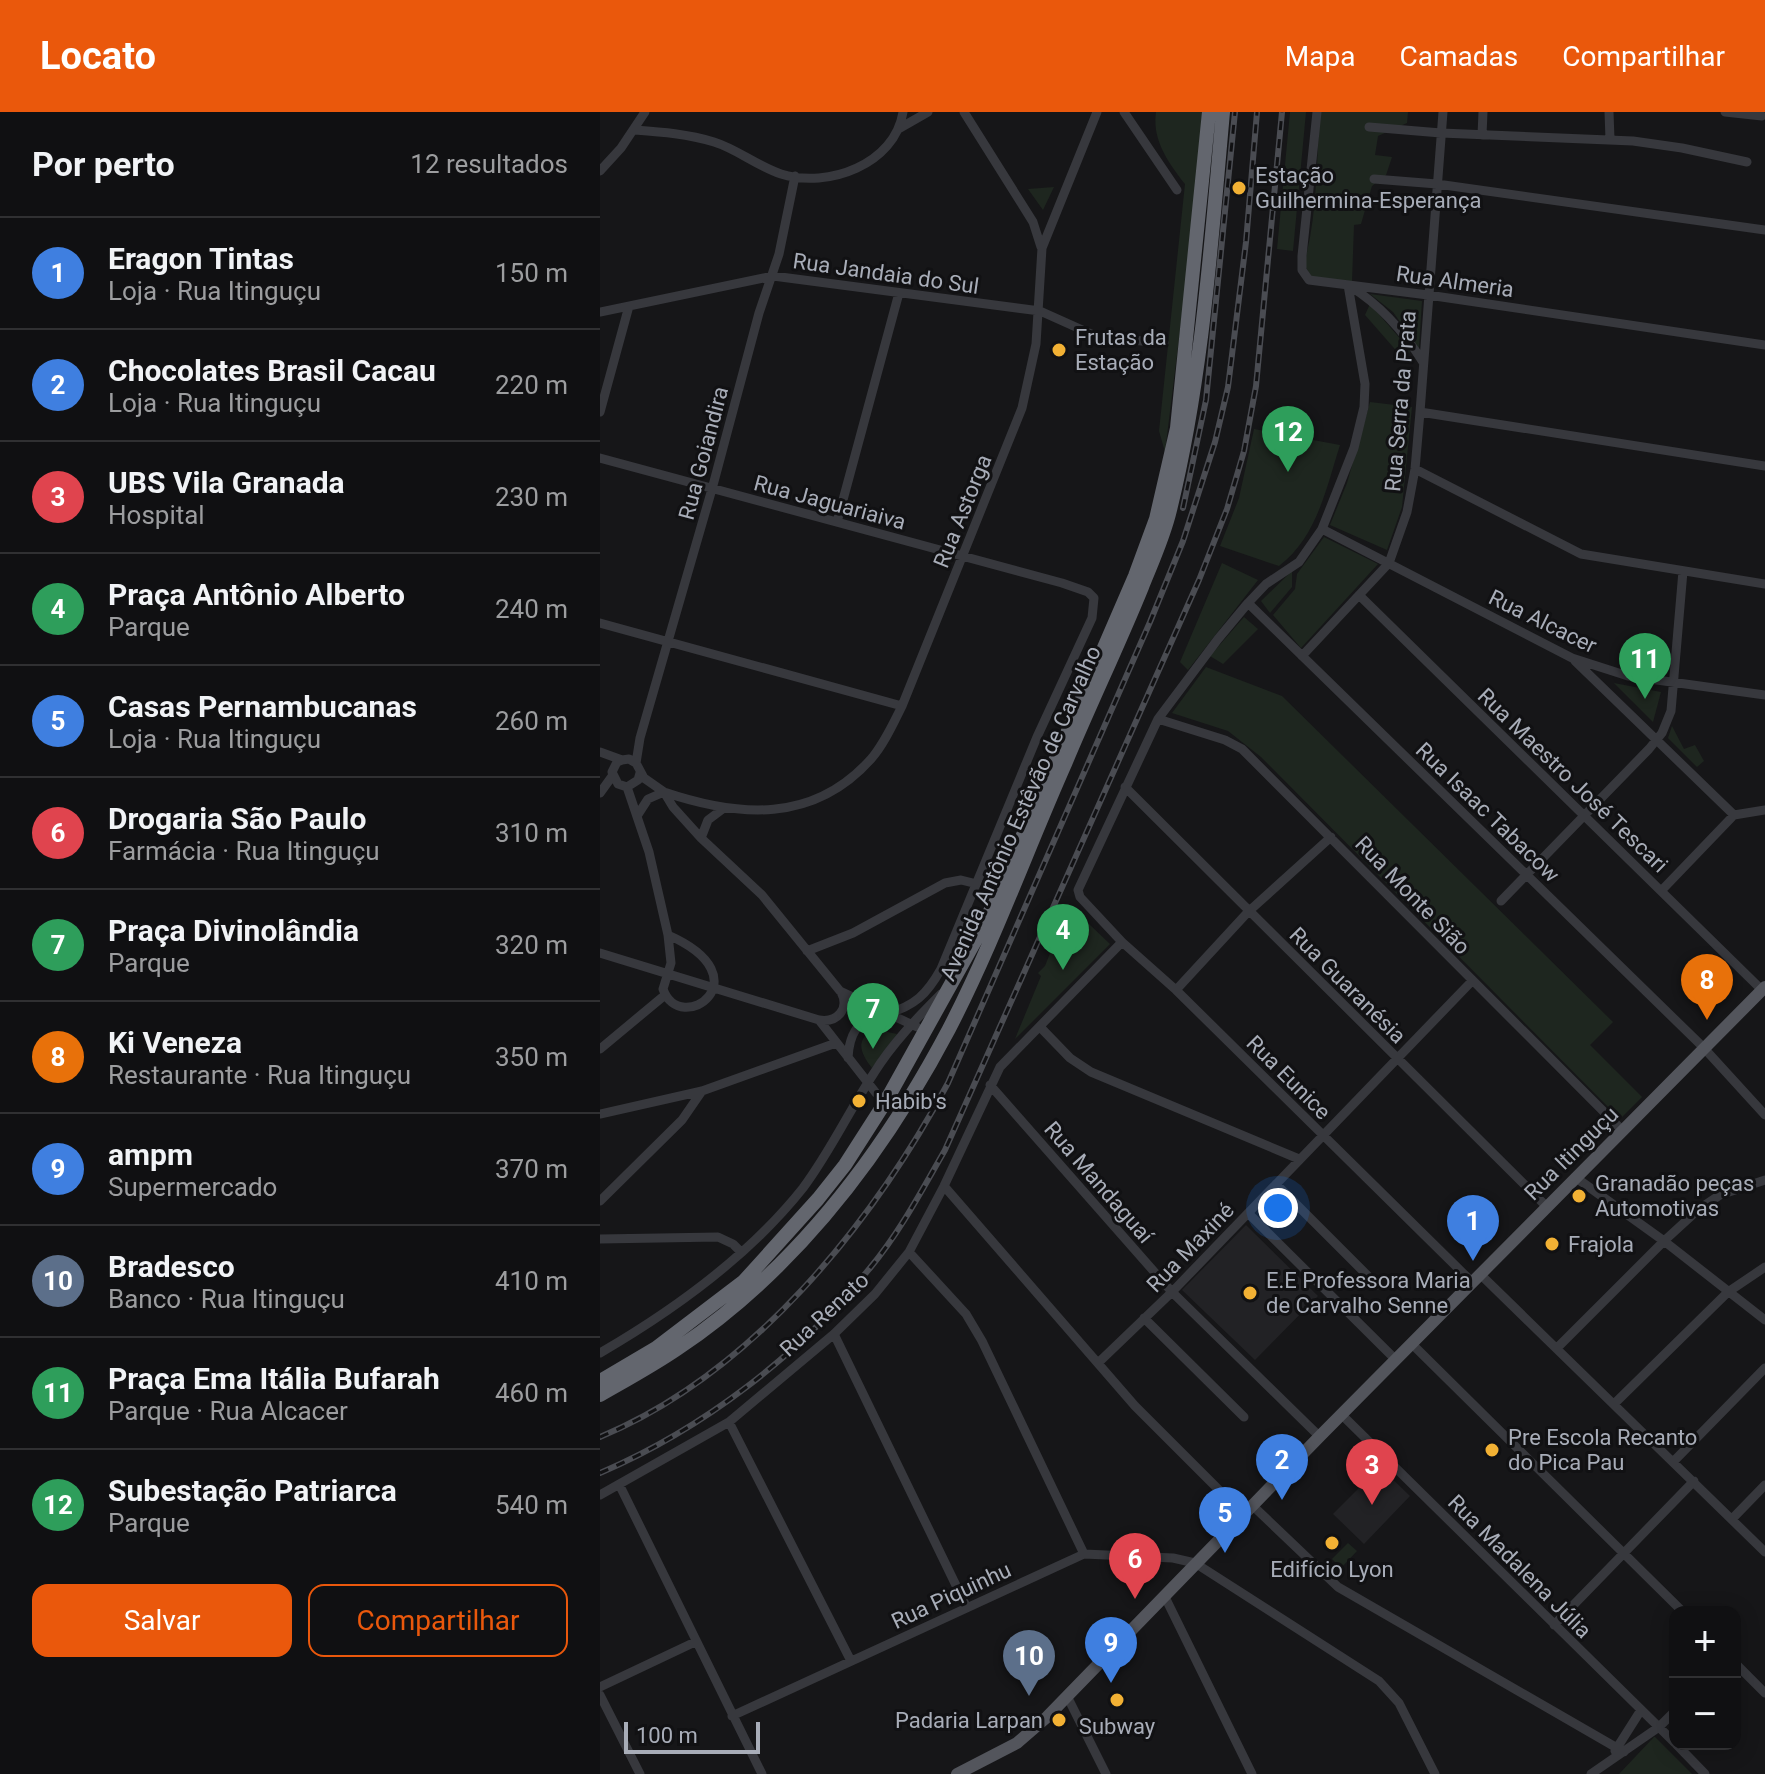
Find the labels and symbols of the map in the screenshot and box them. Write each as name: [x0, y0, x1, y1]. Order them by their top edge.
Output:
place label: Estação Guilhermina-Esperança: [1255, 163, 1481, 213]
marker: Estação Guilhermina-Esperança: [1230, 179, 1248, 197]
street label: Rua Jandaia do Sul: [791, 248, 980, 299]
street label: Rua Almeria: [1394, 261, 1515, 302]
street label: Rua Serra da Prata: [1380, 309, 1421, 493]
place label: Frutas da Estação: [1075, 325, 1167, 375]
marker: Frutas da Estação: [1050, 341, 1068, 359]
street label: Rua Goiandira: [674, 384, 733, 522]
pin: 12: [1262, 406, 1314, 472]
street label: Rua Astorga: [928, 451, 997, 571]
street label: Rua Jaguariaiva: [751, 470, 909, 535]
street label: Rua Alcacer: [1485, 585, 1601, 659]
pin: 11: [1619, 633, 1671, 699]
street label: Avenida Antônio Estêvão de Carvalho: [935, 642, 1106, 984]
street label: Rua Maestro José Tescari: [1473, 683, 1673, 878]
street label: Rua Isaac Tabacow: [1411, 737, 1565, 888]
street label: Rua Monte Sião: [1350, 831, 1475, 960]
pin: 4: [1037, 904, 1089, 970]
street label: Rua Guaranésia: [1284, 922, 1411, 1049]
pin: 8: [1681, 954, 1733, 1020]
pin: 7: [847, 983, 899, 1049]
street label: Rua Eunice: [1242, 1030, 1336, 1124]
place label: Habib's: [875, 1089, 947, 1114]
marker: Habib's: [850, 1092, 868, 1110]
street label: Rua Itinguçu: [1519, 1101, 1623, 1205]
street label: Rua Mandaguaí: [1039, 1117, 1159, 1249]
place label: Granadão peças Automotivas: [1595, 1171, 1754, 1221]
marker: Granadão peças Automotivas: [1570, 1187, 1588, 1205]
your location: [1258, 1188, 1298, 1228]
pin: 1: [1447, 1195, 1499, 1261]
street label: Rua Maxiné: [1142, 1198, 1239, 1297]
place label: Frajola: [1568, 1232, 1634, 1257]
marker: Frajola: [1543, 1235, 1561, 1253]
street label: Rua Renato: [775, 1267, 874, 1362]
place label: E.E Professora Maria de Carvalho Senne: [1266, 1268, 1471, 1318]
marker: E.E Professora Maria de Carvalho Senne: [1241, 1284, 1259, 1302]
place label: Pre Escola Recanto do Pica Pau: [1508, 1425, 1697, 1475]
pin: 2: [1256, 1434, 1308, 1500]
pin: 3: [1346, 1439, 1398, 1505]
marker: Pre Escola Recanto do Pica Pau: [1483, 1441, 1501, 1459]
pin: 5: [1199, 1487, 1251, 1553]
street label: Rua Madalena Júlia: [1443, 1490, 1596, 1643]
pin: 6: [1109, 1533, 1161, 1599]
marker: Edifício Lyon: [1323, 1534, 1341, 1552]
street label: Rua Piquinhu: [888, 1557, 1015, 1634]
place label: Edifício Lyon: [1270, 1557, 1394, 1582]
pin: 9: [1085, 1617, 1137, 1683]
pin: 10: [1003, 1630, 1055, 1696]
marker: Subway: [1108, 1691, 1126, 1709]
place label: Padaria Larpan: [895, 1708, 1043, 1733]
marker: Padaria Larpan: [1050, 1711, 1068, 1729]
place label: Subway: [1079, 1714, 1156, 1739]
scale bar: [624, 1718, 760, 1754]

